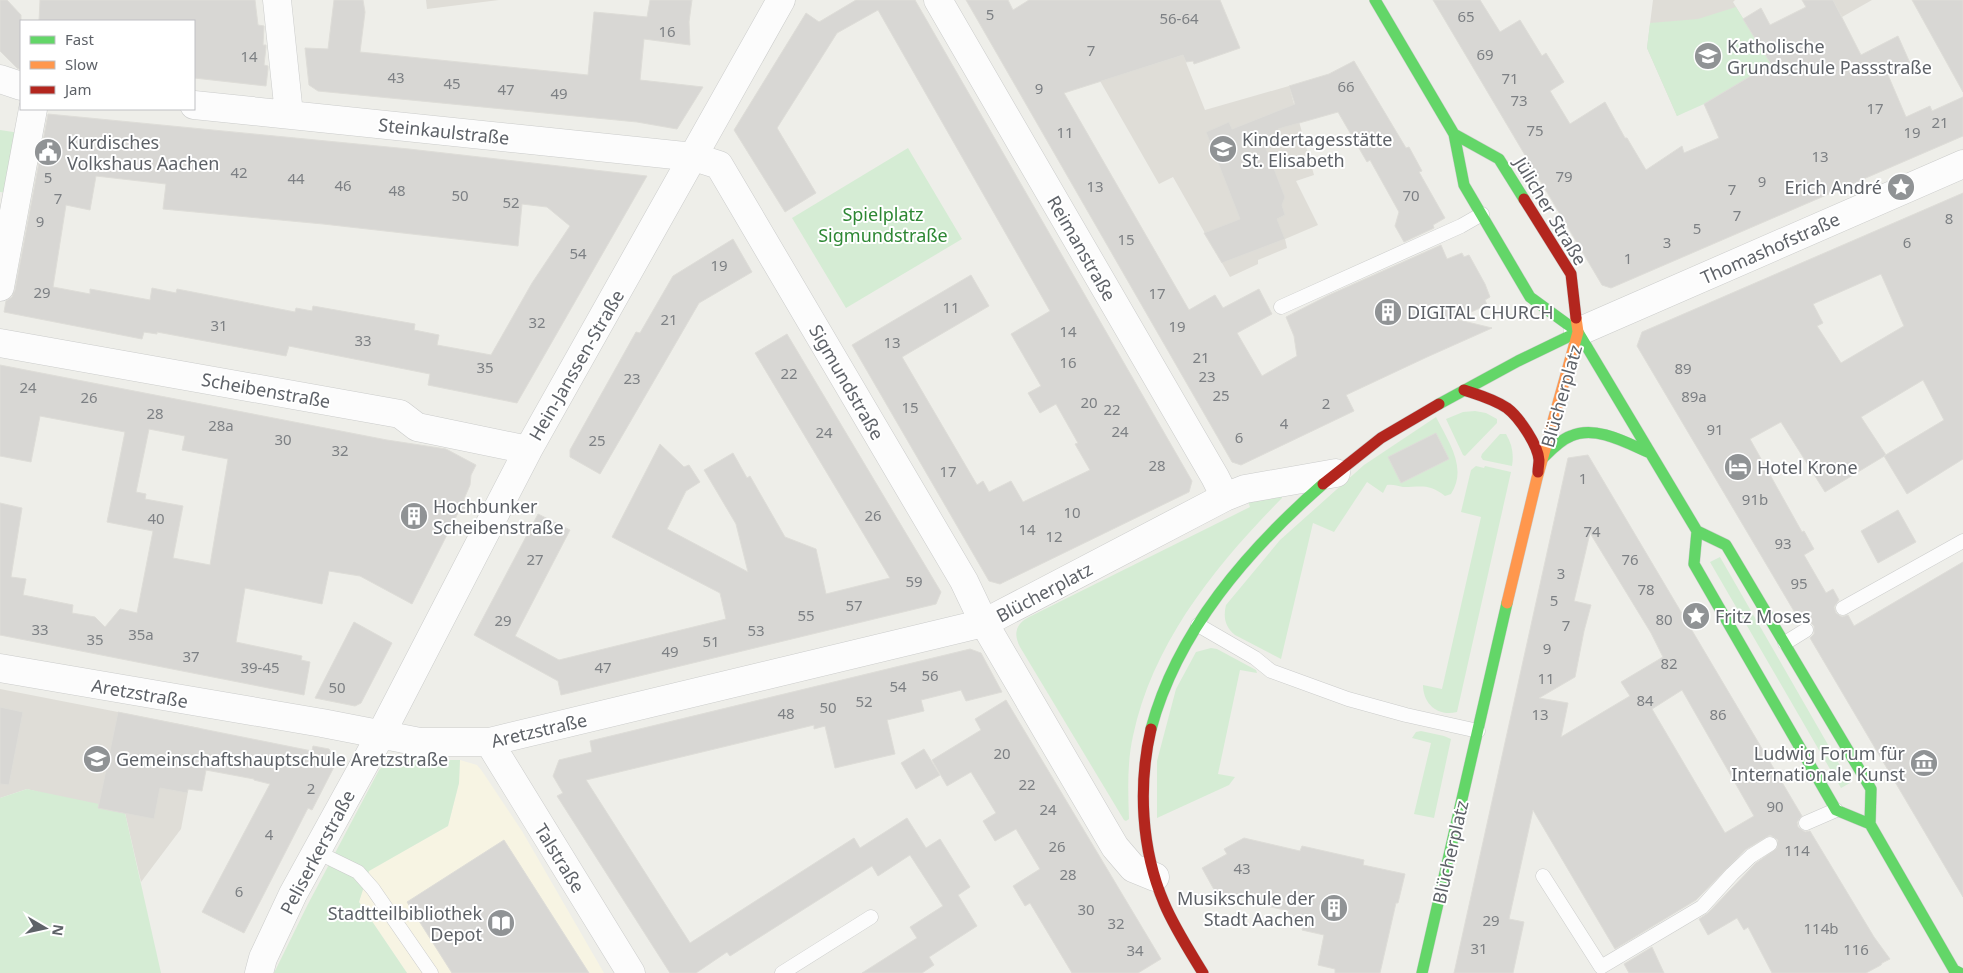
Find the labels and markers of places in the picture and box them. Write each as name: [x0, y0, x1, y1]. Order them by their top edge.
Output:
place label: Katholische Grundschule Passstraße: [1727, 34, 1932, 79]
school or university icon: Katholische Grundschule Passstraße: [1693, 41, 1723, 71]
place label: Kindertagesstätte St. Elisabeth: [1242, 127, 1392, 172]
place label: Kurdisches Volkshaus Aachen: [67, 130, 220, 175]
school or university icon: Kindertagesstätte St. Elisabeth: [1208, 134, 1238, 164]
public building icon: Kurdisches Volkshaus Aachen: [33, 137, 63, 167]
place icon: Erich André: [1886, 172, 1916, 202]
place label: Erich André: [1785, 175, 1882, 199]
building icon: DIGITAL CHURCH: [1373, 297, 1403, 327]
place label: DIGITAL CHURCH: [1407, 300, 1554, 324]
hotel icon: Hotel Krone: [1723, 452, 1753, 482]
place label: Hotel Krone: [1757, 455, 1858, 479]
place label: Hochbunker Scheibenstraße: [433, 494, 564, 539]
building icon: Hochbunker Scheibenstraße: [399, 501, 429, 531]
place icon: Fritz Moses: [1681, 601, 1711, 631]
place label: Fritz Moses: [1715, 604, 1811, 628]
place label: Ludwig Forum für Internationale Kunst: [1731, 741, 1906, 786]
school or university icon: Gemeinschaftshauptschule Aretzstraße: [82, 744, 112, 774]
place label: Gemeinschaftshauptschule Aretzstraße: [116, 747, 448, 771]
museum icon: Ludwig Forum für Internationale Kunst: [1909, 748, 1939, 778]
place label: Musikschule der Stadt Aachen: [1177, 886, 1316, 931]
building icon: Musikschule der Stadt Aachen: [1319, 893, 1349, 923]
place label: Stadtteilbibliothek Depot: [328, 901, 483, 946]
library icon: Stadtteilbibliothek Depot: [486, 908, 516, 938]

